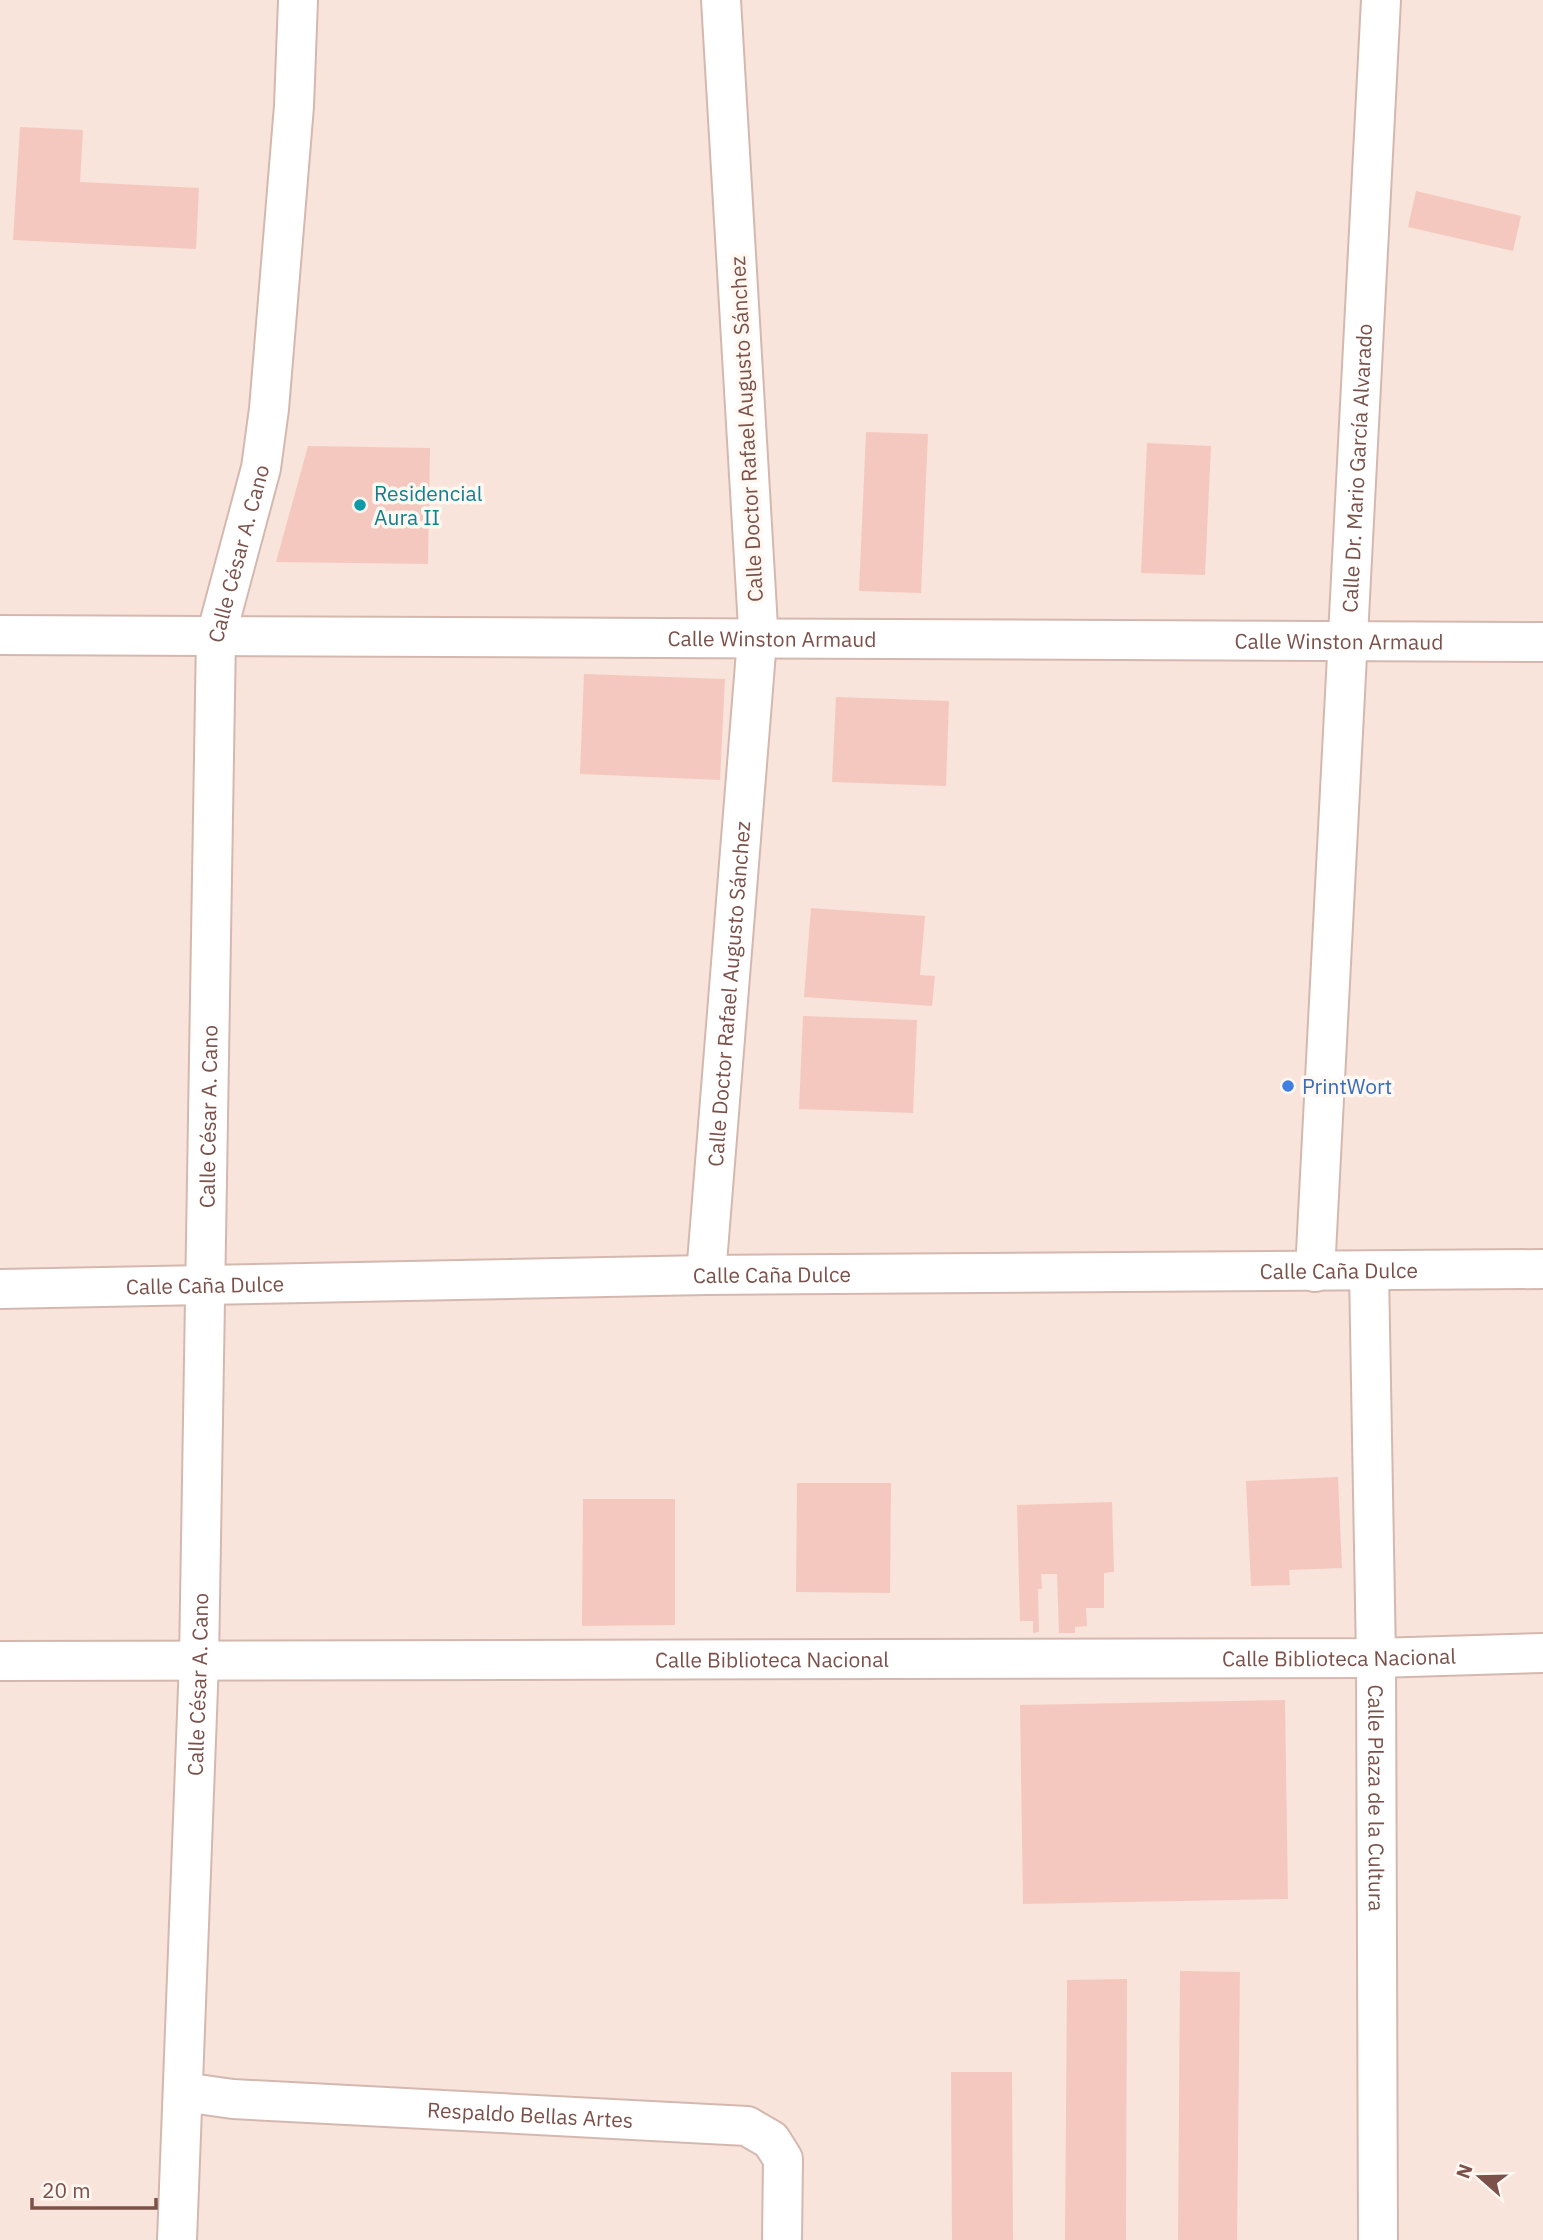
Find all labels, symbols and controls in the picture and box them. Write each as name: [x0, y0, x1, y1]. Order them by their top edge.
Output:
street label: Calle Doctor Rafael Augusto Sánchez: [723, 255, 769, 603]
street label: Calle Dr. Mario García Alvarado: [1335, 323, 1378, 613]
street label: Calle César A. Cano: [201, 461, 275, 646]
place label: Residencial Aura II: [374, 479, 483, 531]
marker: Residencial Aura II: [352, 497, 368, 513]
street label: Calle Winston Armaud: [667, 624, 877, 653]
street label: Calle Winston Armaud: [1234, 627, 1444, 656]
street label: Calle Doctor Rafael Augusto Sánchez: [701, 820, 756, 1168]
street label: Calle César A. Cano: [193, 1025, 224, 1208]
place label: PrintWort: [1302, 1072, 1392, 1100]
marker: PrintWort: [1280, 1078, 1296, 1094]
street label: Calle Caña Dulce: [1260, 1256, 1418, 1285]
street label: Calle Caña Dulce: [692, 1260, 851, 1289]
street label: Calle Caña Dulce: [126, 1269, 284, 1301]
street label: Calle César A. Cano: [181, 1593, 214, 1776]
street label: Calle Biblioteca Nacional: [1222, 1642, 1457, 1672]
street label: Calle Biblioteca Nacional: [655, 1645, 889, 1674]
street label: Calle Plaza de la Cultura: [1362, 1684, 1391, 1912]
street label: Respaldo Bellas Artes: [426, 2095, 634, 2134]
north arrow: [1445, 2142, 1515, 2212]
text: N: [1450, 2161, 1478, 2182]
scale bar: [32, 2166, 156, 2210]
text: 20 m: [42, 2176, 91, 2204]

